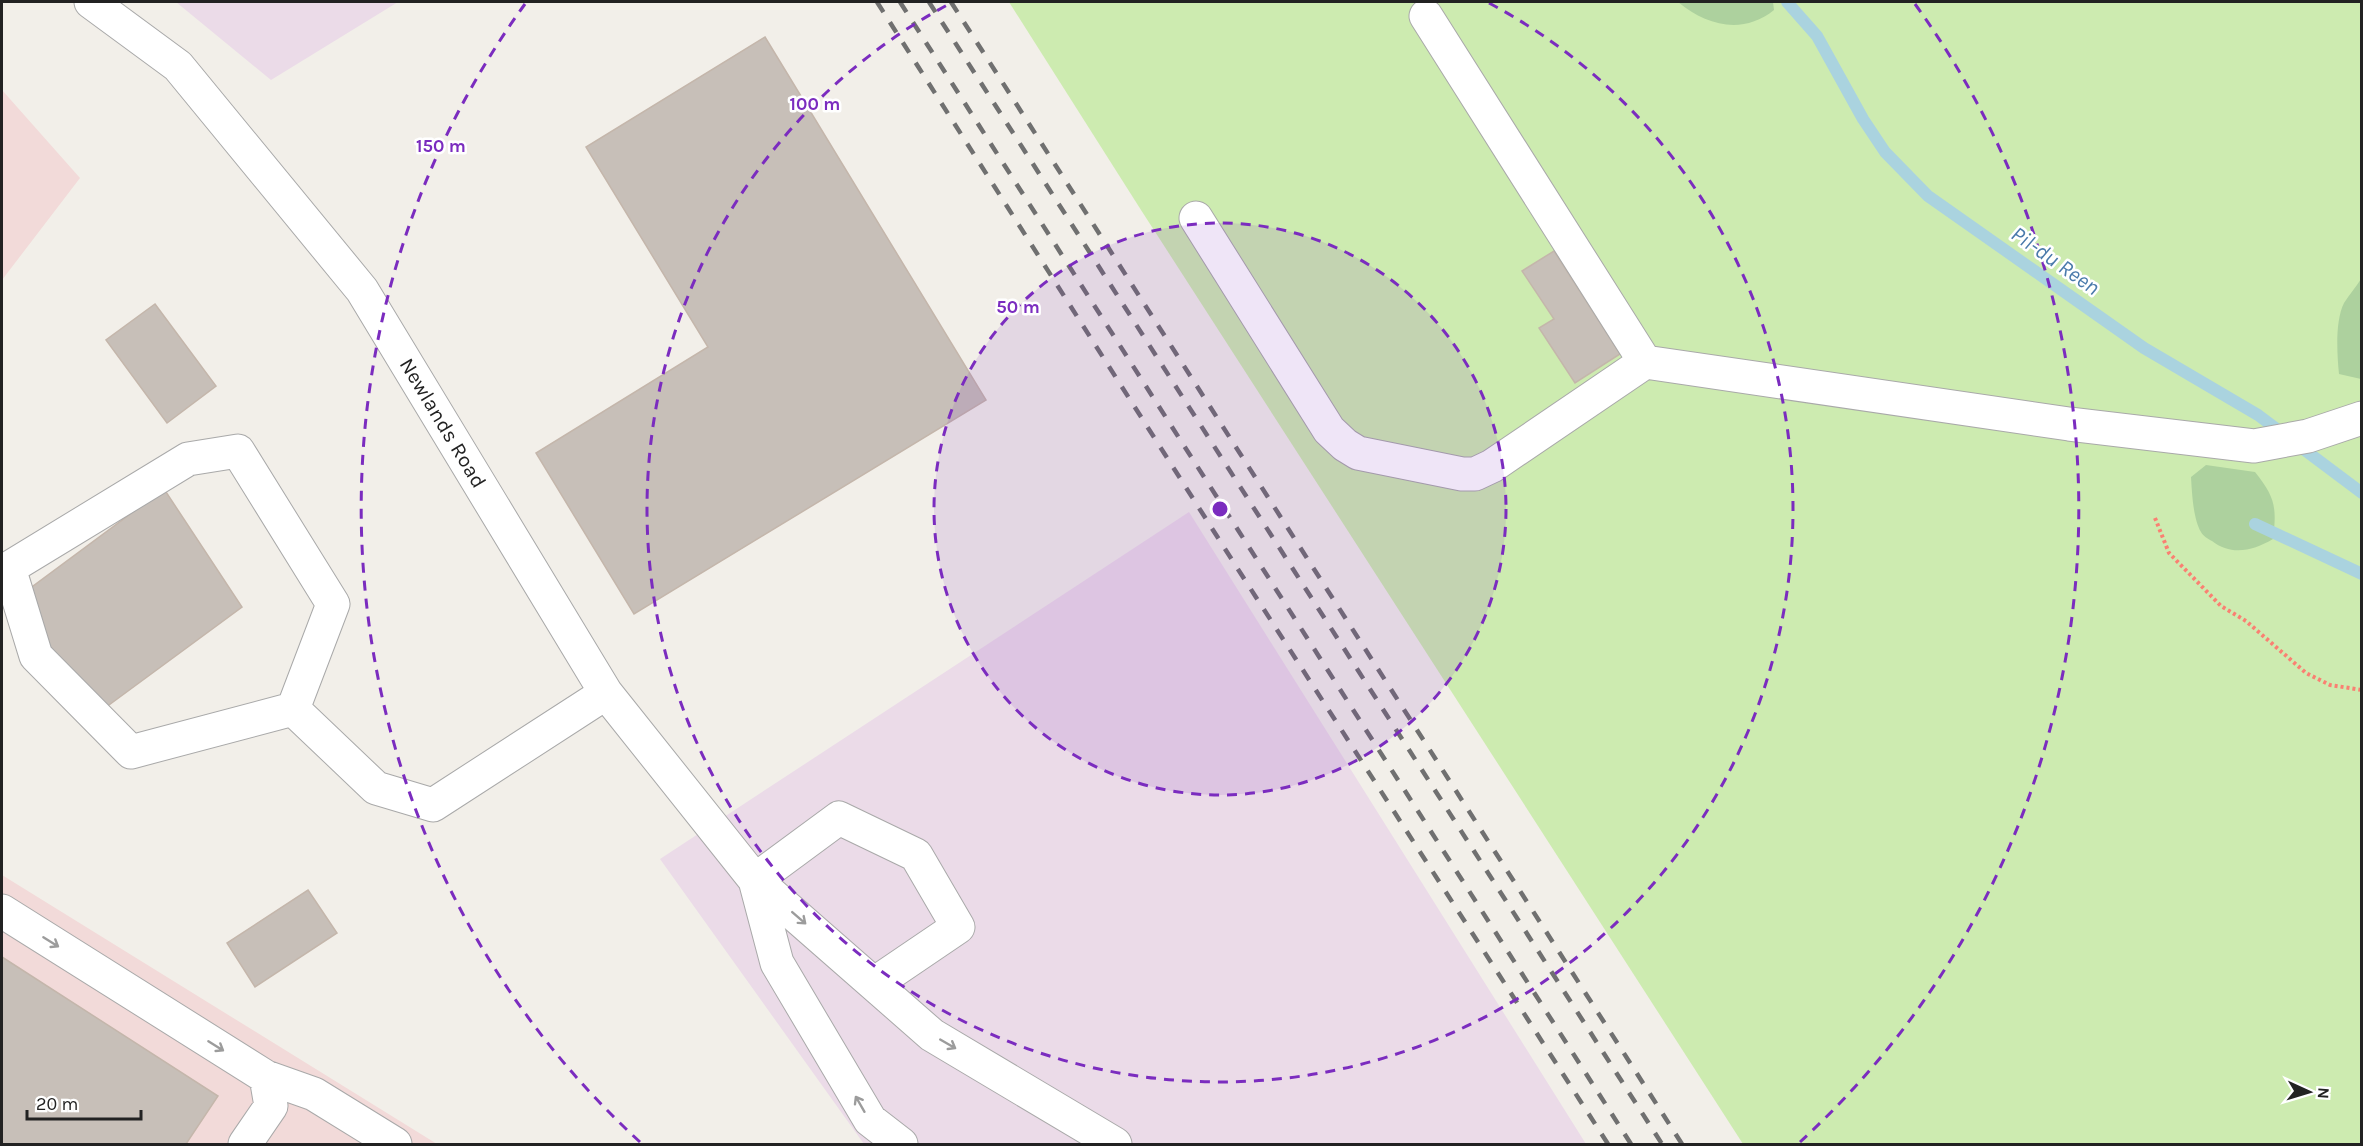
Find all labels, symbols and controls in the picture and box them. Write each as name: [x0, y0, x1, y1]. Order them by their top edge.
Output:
text: 100 m: [790, 93, 840, 115]
text: 150 m: [416, 135, 466, 157]
water label: Pil-du Reen: [2006, 221, 2105, 301]
text: 50 m: [996, 296, 1040, 318]
street label: Newlands Road: [395, 354, 491, 492]
centre of rings: [1210, 499, 1230, 519]
one-way arrow: [791, 911, 806, 925]
one-way arrow: [42, 937, 59, 949]
one-way arrow: [939, 1039, 956, 1051]
one-way arrow: [207, 1040, 224, 1052]
north arrow: [2279, 1062, 2339, 1122]
scale bar: [27, 1083, 141, 1121]
text: N: [2314, 1087, 2333, 1099]
text: 20 m: [36, 1093, 78, 1115]
one-way arrow: [854, 1096, 866, 1113]

